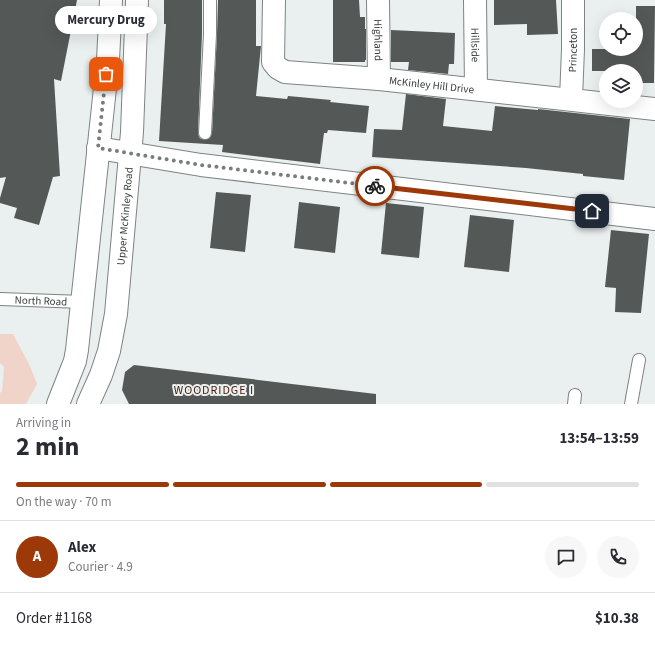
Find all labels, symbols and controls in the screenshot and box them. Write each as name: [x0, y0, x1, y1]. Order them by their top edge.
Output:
callout: Mercury Drug: [55, 6, 157, 34]
text: Mercury Drug: [67, 11, 145, 29]
map controls: [599, 12, 643, 108]
button: locate: [599, 12, 643, 56]
street label: Highland: [370, 19, 386, 61]
street label: Hillside: [467, 28, 483, 63]
street label: Princeton: [565, 28, 581, 73]
pin: [89, 57, 123, 91]
icon: bag: [95, 63, 117, 85]
button: layers: [599, 64, 643, 108]
street label: McKinley Hill Drive: [388, 73, 475, 97]
courier: [355, 166, 395, 206]
street label: Upper McKinley Road: [113, 167, 137, 266]
icon: bike: [364, 175, 386, 197]
pin: [575, 194, 609, 228]
icon: home: [581, 200, 603, 222]
street label: North Road: [14, 293, 67, 309]
district label: WOODRIDGE I: [174, 382, 254, 399]
text: Arriving in: [16, 414, 71, 432]
text: 2 min: [16, 428, 79, 465]
text: 13:54–13:59: [559, 428, 639, 449]
text: On the way · 70 m: [16, 493, 111, 511]
button: chat: [545, 536, 587, 578]
button: phone: [597, 536, 639, 578]
text: Alex: [68, 537, 96, 558]
text: A: [33, 546, 41, 567]
text: Courier · 4.9: [68, 558, 133, 576]
text: Order #1168: [16, 608, 92, 629]
text: $10.38: [595, 608, 639, 629]

